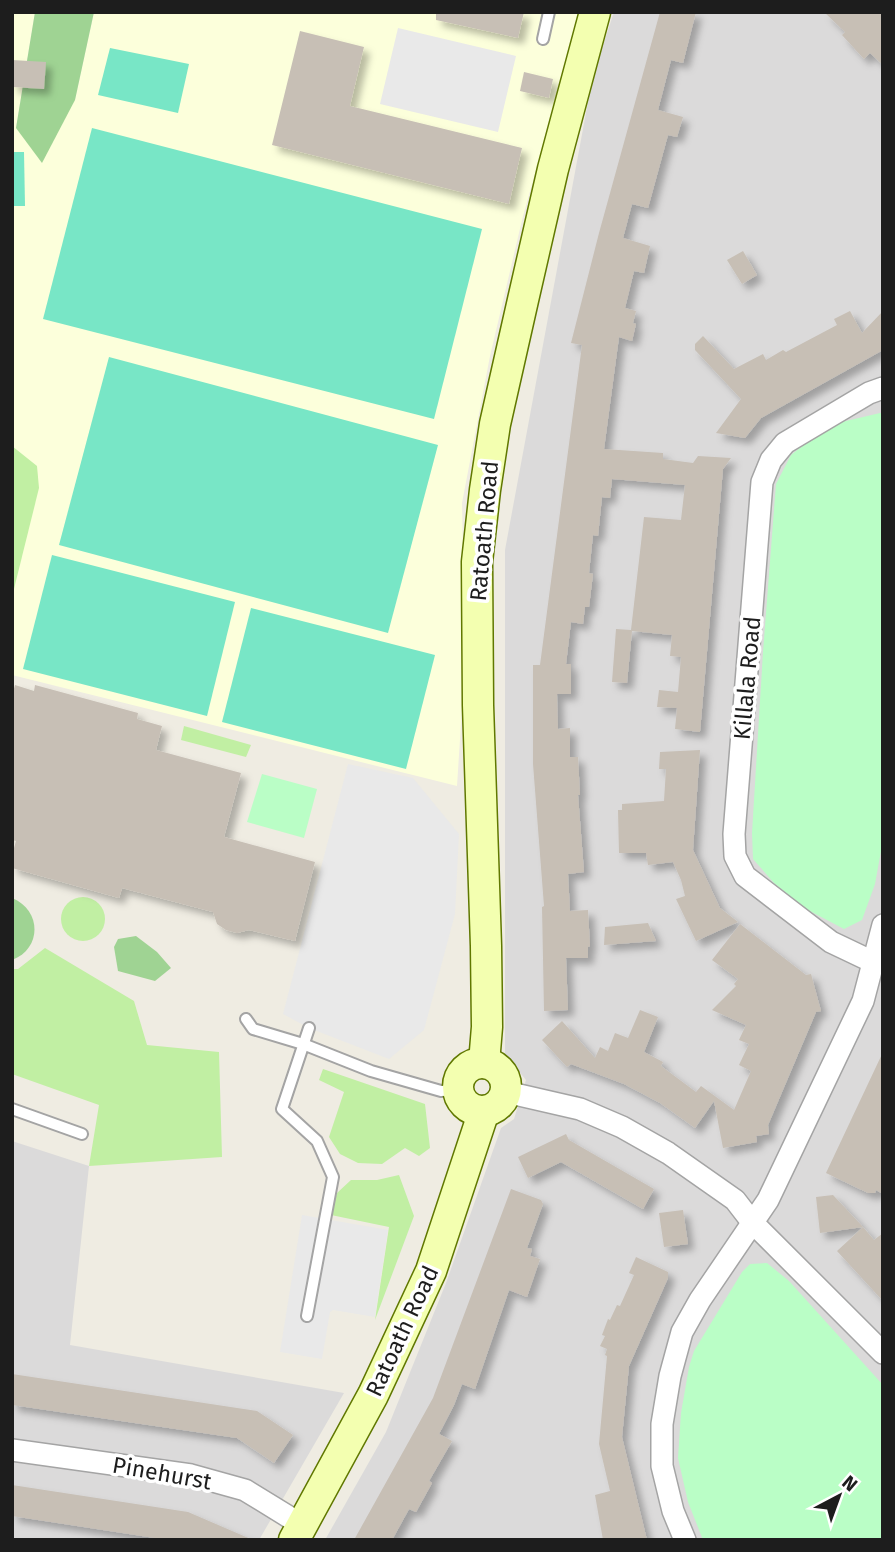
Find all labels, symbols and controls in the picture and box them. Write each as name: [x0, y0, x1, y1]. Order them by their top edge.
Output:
street label: Ratoath Road: [464, 460, 504, 602]
street label: Killala Road: [728, 615, 766, 741]
street label: Ratoath Road: [360, 1261, 444, 1401]
street label: Pinehurst: [110, 1451, 215, 1496]
north arrow: [804, 1461, 874, 1531]
text: N: [838, 1471, 862, 1496]

